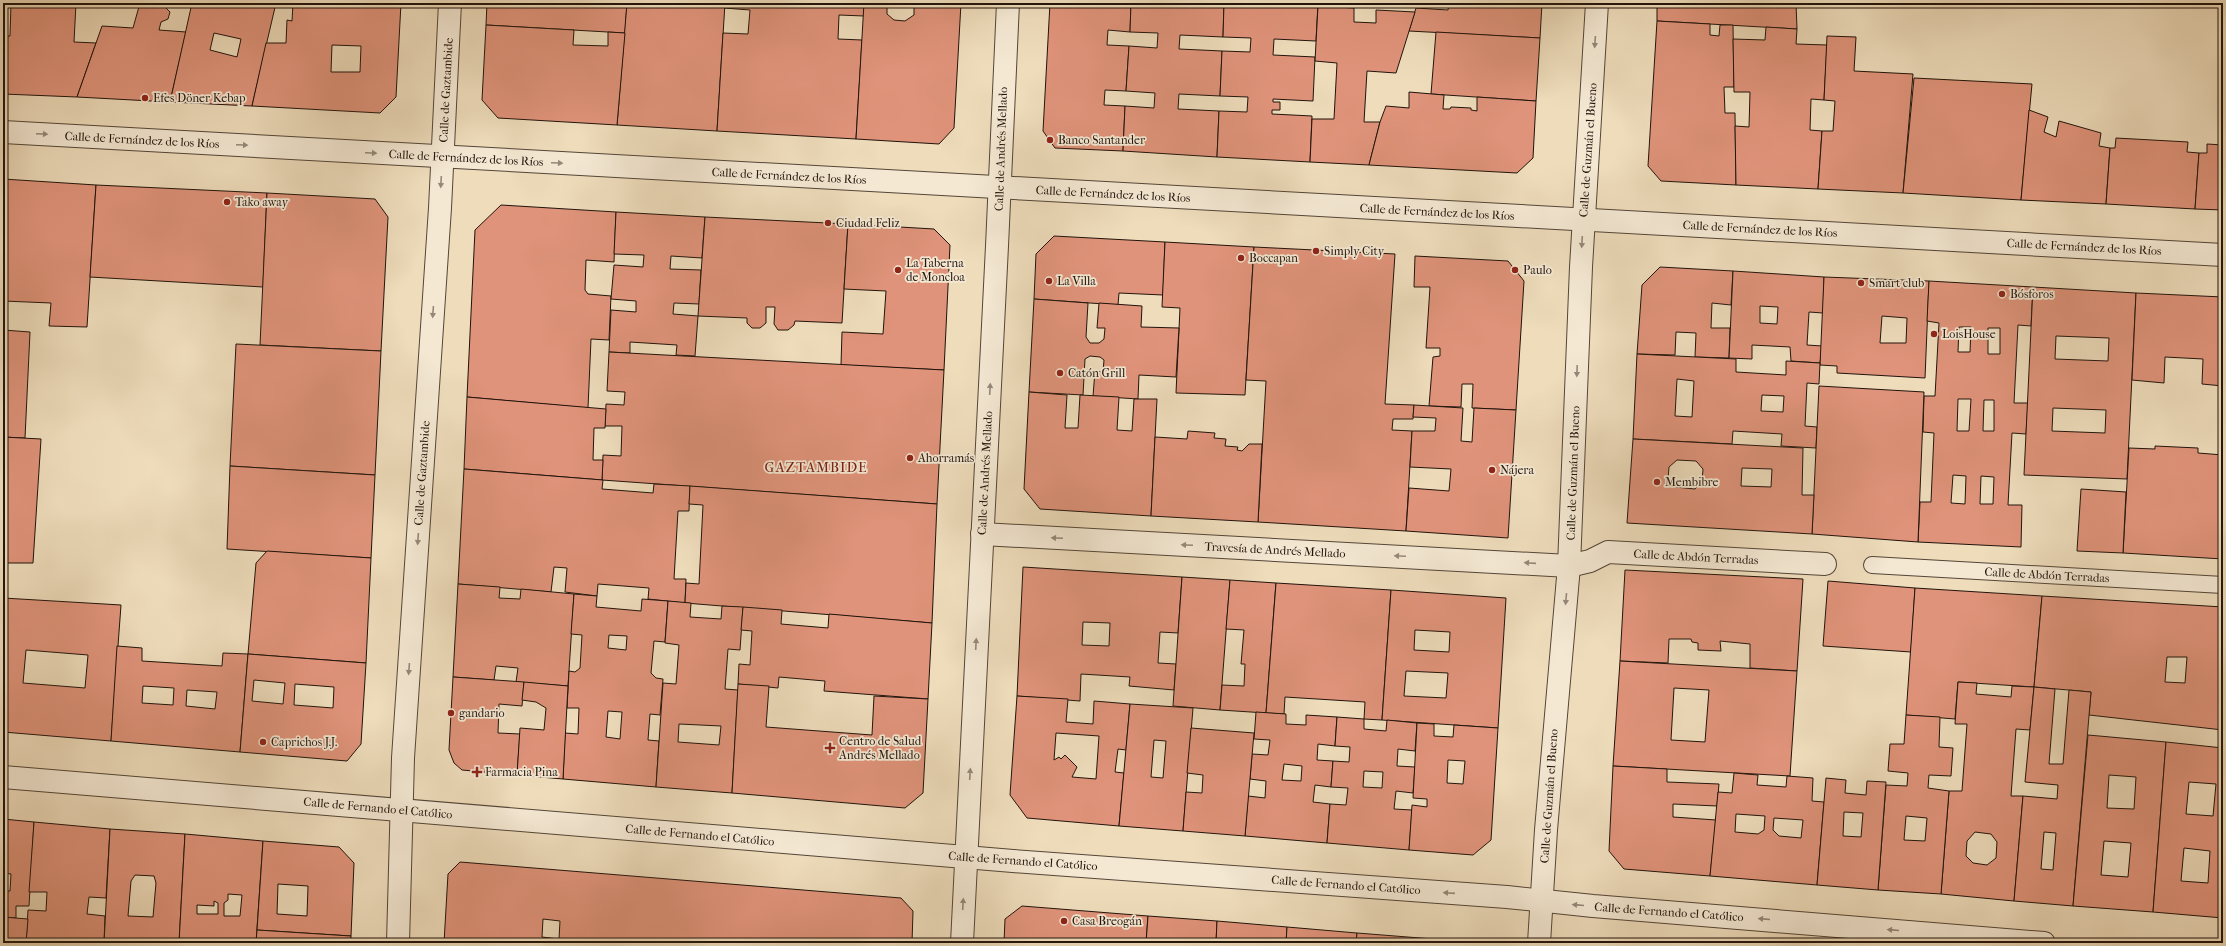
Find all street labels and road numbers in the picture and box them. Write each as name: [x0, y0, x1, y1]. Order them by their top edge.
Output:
street label: Calle de Gaztambide: [436, 37, 456, 143]
street label: Calle de Guzmán el Bueno: [1576, 82, 1600, 218]
street label: Calle de Andrés Mellado: [992, 87, 1010, 211]
street label: Calle de Fernández de los Ríos: [64, 129, 220, 151]
street label: Calle de Fernández de los Ríos: [388, 147, 544, 169]
street label: Calle de Fernández de los Ríos: [711, 165, 867, 187]
street label: Calle de Fernández de los Ríos: [1035, 183, 1191, 205]
street label: Calle de Fernández de los Ríos: [1359, 201, 1515, 223]
street label: Calle de Fernández de los Ríos: [1682, 218, 1838, 240]
street label: Calle de Fernández de los Ríos: [2006, 236, 2162, 258]
street label: Calle de Guzmán el Bueno: [1564, 405, 1582, 541]
street label: Calle de Andrés Mellado: [975, 410, 995, 536]
street label: Calle de Gaztambide: [411, 420, 433, 526]
street label: Travesía de Andrés Mellado: [1204, 539, 1346, 561]
street label: Calle de Abdón Terradas: [1633, 547, 1759, 567]
street label: Calle de Abdón Terradas: [1984, 565, 2110, 585]
street label: Calle de Guzmán el Bueno: [1537, 728, 1561, 864]
street label: Calle de Fernando el Católico: [303, 795, 453, 821]
street label: Calle de Fernando el Católico: [625, 822, 775, 848]
street label: Calle de Fernando el Católico: [948, 849, 1098, 873]
street label: Calle de Fernando el Católico: [1271, 873, 1421, 897]
street label: Calle de Fernando el Católico: [1594, 900, 1744, 924]

